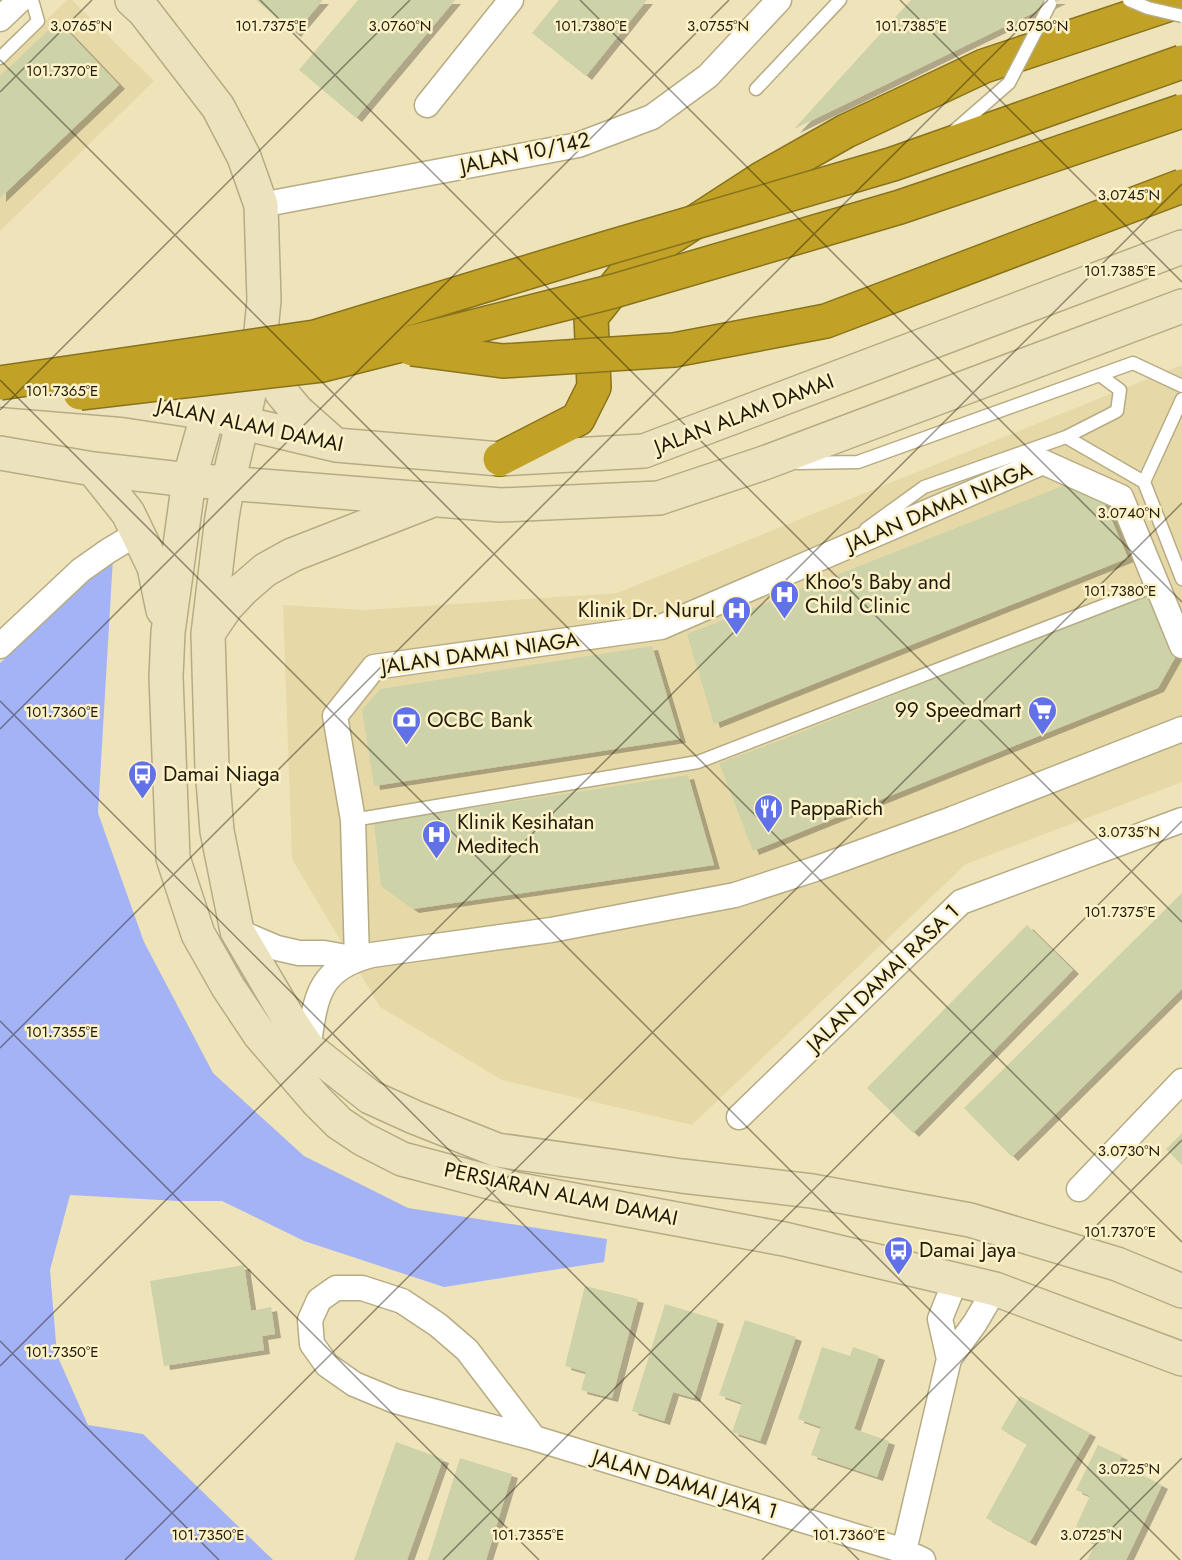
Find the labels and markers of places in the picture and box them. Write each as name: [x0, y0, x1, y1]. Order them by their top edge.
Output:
place label: Khoo's Baby and Child Clinic: [805, 567, 951, 621]
hospital icon: Khoo's Baby and Child Clinic: [768, 578, 800, 620]
hospital icon: Klinik Dr. Nurul: [720, 594, 752, 636]
place label: Klinik Dr. Nurul: [578, 595, 715, 625]
supermarket icon: 99 Speedmart: [1026, 694, 1058, 736]
place label: 99 Speedmart: [895, 695, 1021, 725]
bank icon: OCBC Bank: [390, 704, 422, 746]
place label: OCBC Bank: [427, 705, 533, 735]
bus stop icon: Damai Niaga: [126, 758, 158, 800]
place label: Damai Niaga: [163, 759, 280, 789]
restaurant icon: PappaRich: [753, 792, 785, 834]
place label: PappaRich: [790, 793, 883, 823]
place label: Klinik Kesihatan Meditech: [457, 807, 594, 861]
hospital icon: Klinik Kesihatan Meditech: [420, 818, 452, 860]
bus stop icon: Damai Jaya: [882, 1234, 914, 1276]
place label: Damai Jaya: [919, 1235, 1016, 1265]

